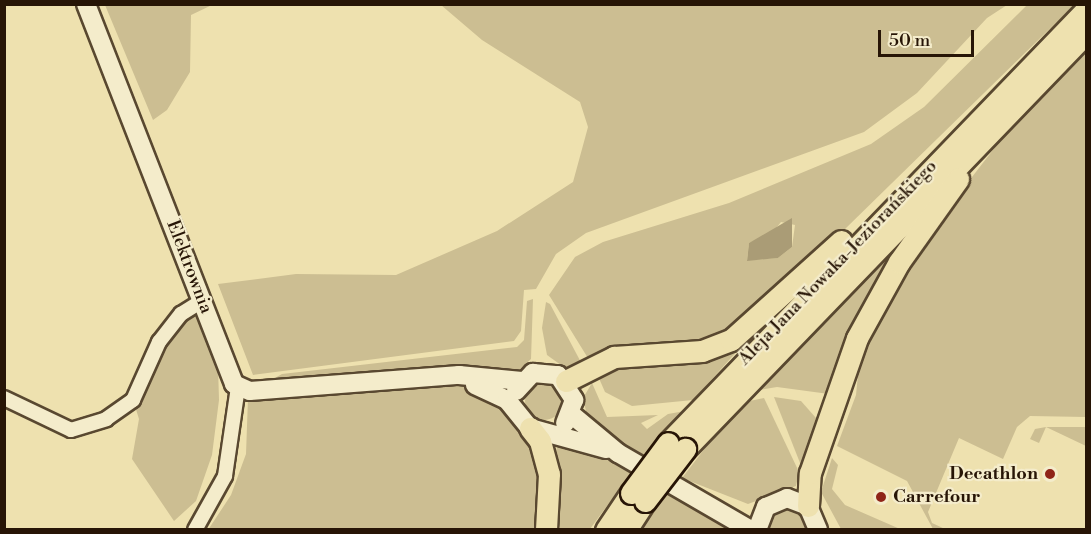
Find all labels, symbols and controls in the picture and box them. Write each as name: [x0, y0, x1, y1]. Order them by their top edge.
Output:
scale bar: [881, 18, 977, 56]
text: 50 m: [889, 29, 930, 52]
street label: Aleja Jana Nowaka-Jeziorańskiego: [734, 156, 942, 370]
street label: Elektrownia: [161, 217, 217, 317]
place label: Decathlon: [949, 463, 1038, 485]
marker: Decathlon: [1043, 467, 1057, 481]
place label: Carrefour: [893, 486, 980, 508]
marker: Carrefour: [874, 490, 888, 504]

